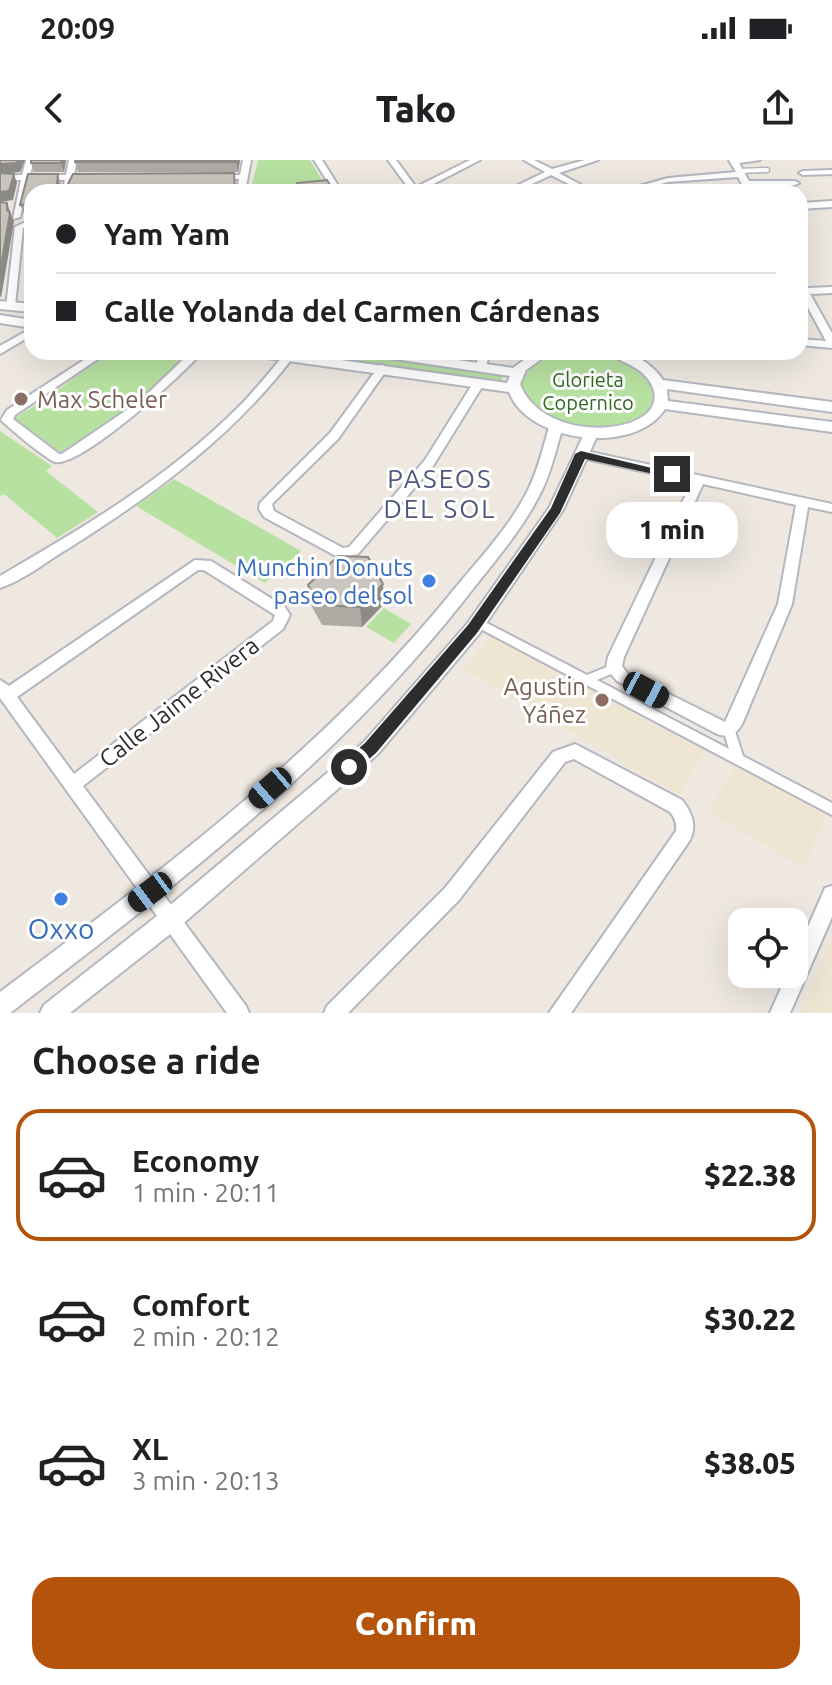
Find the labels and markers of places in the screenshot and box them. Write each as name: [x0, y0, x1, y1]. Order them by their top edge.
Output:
place label: Max Scheler: [37, 386, 167, 413]
marker: Max Scheler: [12, 390, 30, 408]
place label: Munchin Donuts paseo del sol: [237, 554, 413, 609]
marker: Munchin Donuts paseo del sol: [420, 572, 438, 590]
place label: Agustin Yáñez: [504, 673, 586, 728]
marker: Agustin Yáñez: [593, 691, 611, 709]
marker: Oxxo: [52, 890, 70, 908]
place label: Oxxo: [28, 913, 94, 944]

